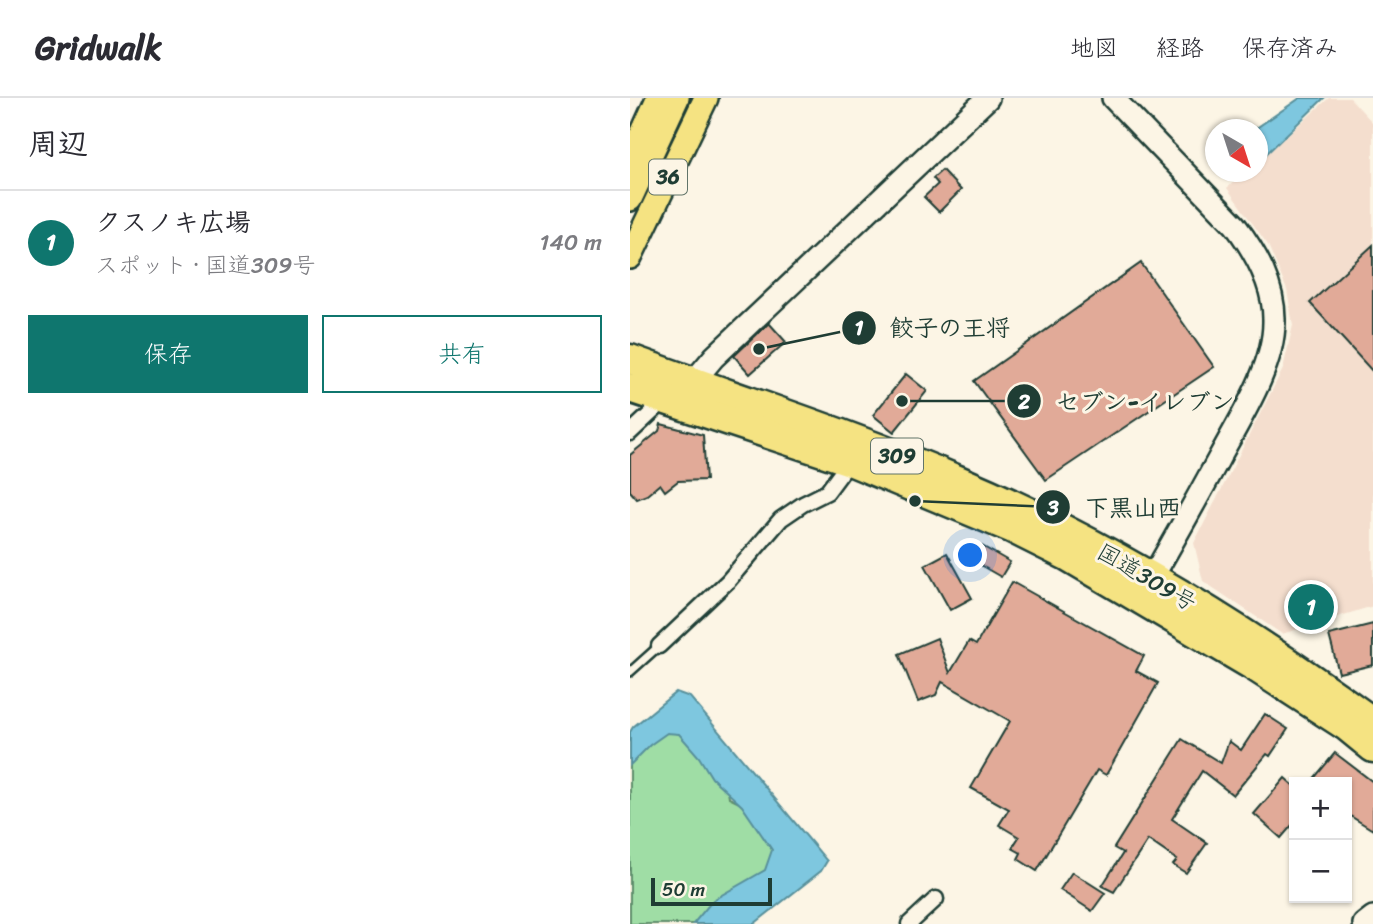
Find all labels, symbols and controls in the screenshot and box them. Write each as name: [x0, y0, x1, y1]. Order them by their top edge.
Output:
text: Gridwalk: [35, 19, 162, 77]
text: 地図: [1070, 27, 1118, 69]
text: 経路: [1156, 27, 1204, 69]
text: 保存済み: [1242, 27, 1338, 69]
text: 周辺: [28, 117, 88, 171]
north arrow: [1205, 119, 1268, 182]
road number: 36: [649, 160, 687, 194]
text: クスノキ広場: [95, 199, 251, 245]
text: 1: [46, 222, 56, 263]
text: 140 m: [540, 222, 602, 263]
text: スポット · 国道309号: [95, 245, 315, 286]
callout: 餃子の王将: [841, 305, 1024, 350]
text: 餃子の王将: [890, 307, 1010, 349]
text: 1: [854, 309, 864, 347]
button: 保存: [28, 315, 308, 393]
button: 共有: [322, 315, 602, 393]
callout: セブン-イレブン: [1006, 379, 1249, 424]
text: セブン-イレブン: [1055, 381, 1235, 423]
text: 2: [1017, 383, 1030, 421]
road number: 309: [871, 438, 923, 474]
callout: 下黒山西: [1036, 485, 1195, 530]
text: 下黒山西: [1085, 487, 1181, 529]
text: 3: [1046, 489, 1059, 527]
street label: 国道309号: [1089, 532, 1205, 623]
your location: [953, 538, 987, 572]
pin: 1: [1288, 581, 1334, 633]
map controls: [1289, 777, 1352, 903]
button: +: [1289, 777, 1352, 840]
button: −: [1289, 840, 1352, 903]
text: 50 m: [662, 873, 705, 906]
scale bar: [651, 875, 772, 907]

